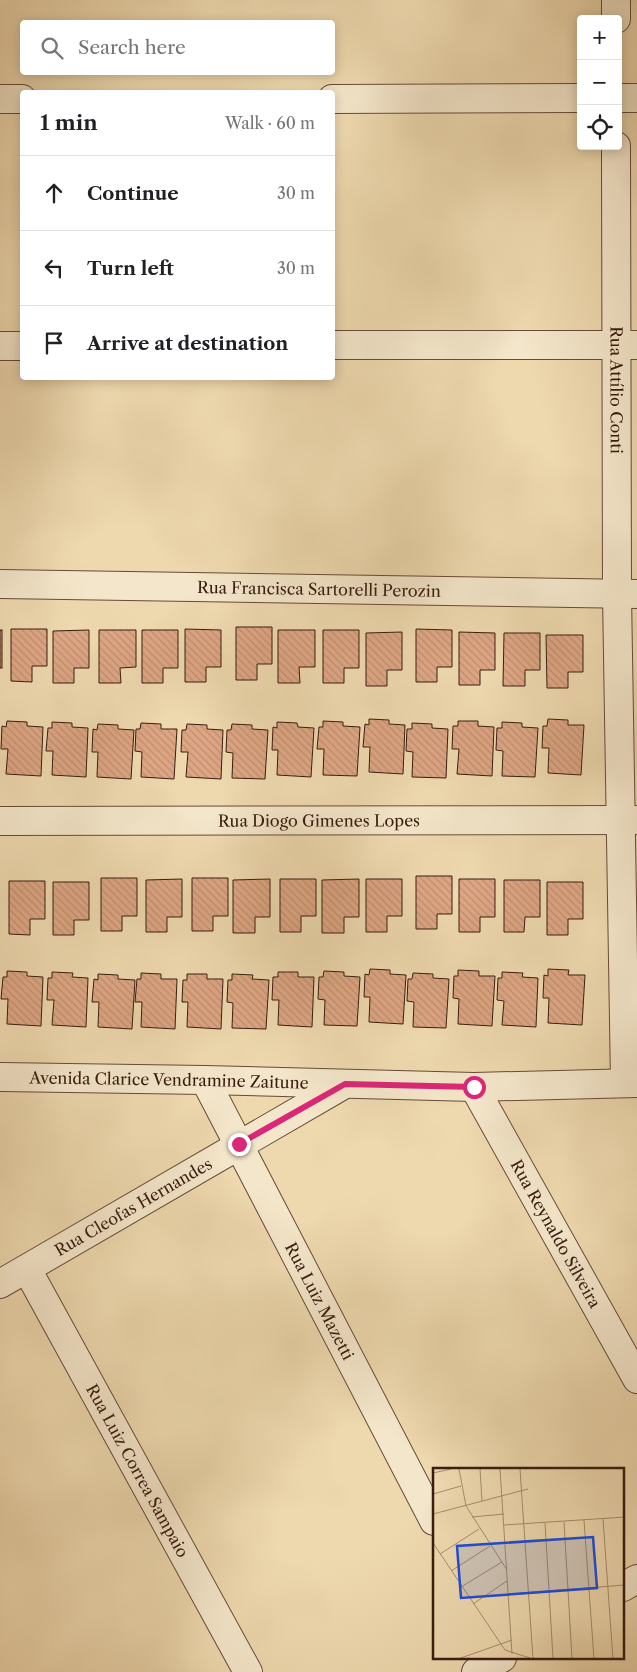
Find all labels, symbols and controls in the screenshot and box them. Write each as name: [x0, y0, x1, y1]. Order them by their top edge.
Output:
map controls: [577, 15, 622, 150]
button: +: [577, 15, 622, 60]
search box: [20, 20, 335, 75]
icon: search: [38, 34, 66, 62]
text: Search here: [78, 36, 186, 59]
button: −: [577, 60, 622, 105]
button: locate: [577, 105, 622, 150]
text: 1 min: [40, 110, 98, 135]
text: Walk · 60 m: [225, 113, 315, 133]
icon: ahead: [40, 179, 68, 207]
text: Continue: [87, 182, 179, 205]
text: 30 m: [277, 183, 315, 203]
icon: left: [40, 254, 68, 282]
text: Turn left: [87, 257, 174, 280]
text: 30 m: [277, 258, 315, 278]
street label: Rua Attílio Conti: [606, 326, 627, 454]
icon: arrive: [40, 329, 68, 357]
text: Arrive at destination: [87, 332, 288, 355]
street label: Rua Francisca Sartorelli Perozin: [197, 577, 441, 601]
street label: Rua Diogo Gimenes Lopes: [218, 810, 420, 831]
street label: Avenida Clarice Vendramine Zaitune: [28, 1067, 309, 1093]
route start: [463, 1076, 486, 1099]
route end: [228, 1133, 251, 1156]
street label: Rua Cleofas Hernandes: [51, 1153, 216, 1260]
street label: Rua Reynaldo Silveira: [507, 1156, 605, 1312]
street label: Rua Luiz Mazetti: [281, 1239, 359, 1363]
street label: Rua Luiz Correa Sampaio: [82, 1381, 193, 1561]
inset map: [433, 1468, 624, 1660]

